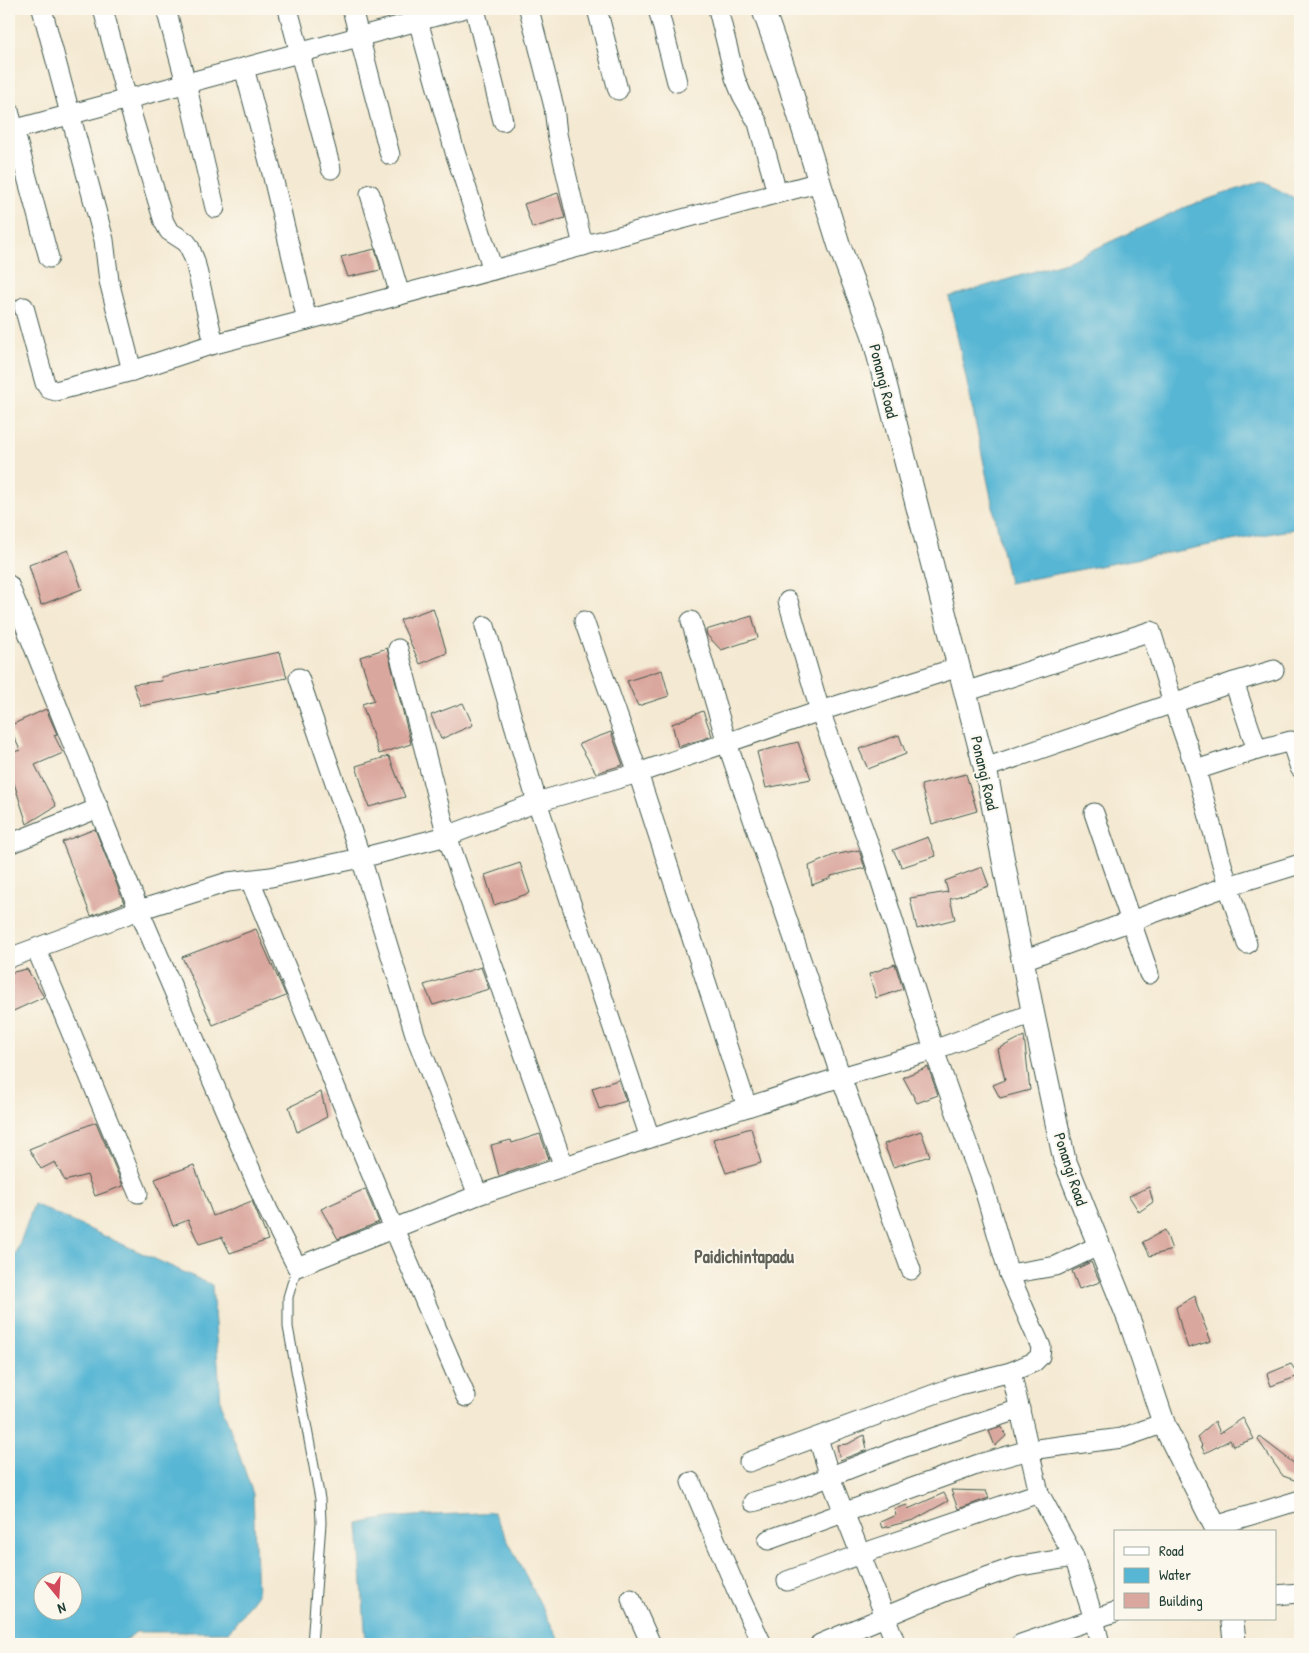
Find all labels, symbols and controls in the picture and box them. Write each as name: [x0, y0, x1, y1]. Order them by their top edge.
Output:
street label: Ponangi Road: [864, 342, 904, 420]
street label: Ponangi Road: [966, 734, 1004, 812]
street label: Ponangi Road: [1049, 1130, 1093, 1208]
district label: Paidichintapadu: [694, 1244, 795, 1270]
legend: [1114, 1530, 1276, 1620]
text: Road: [1159, 1540, 1184, 1561]
text: Water: [1159, 1564, 1191, 1585]
north arrow: [32, 1570, 82, 1620]
text: Building: [1159, 1590, 1203, 1611]
text: N: [55, 1599, 69, 1619]

